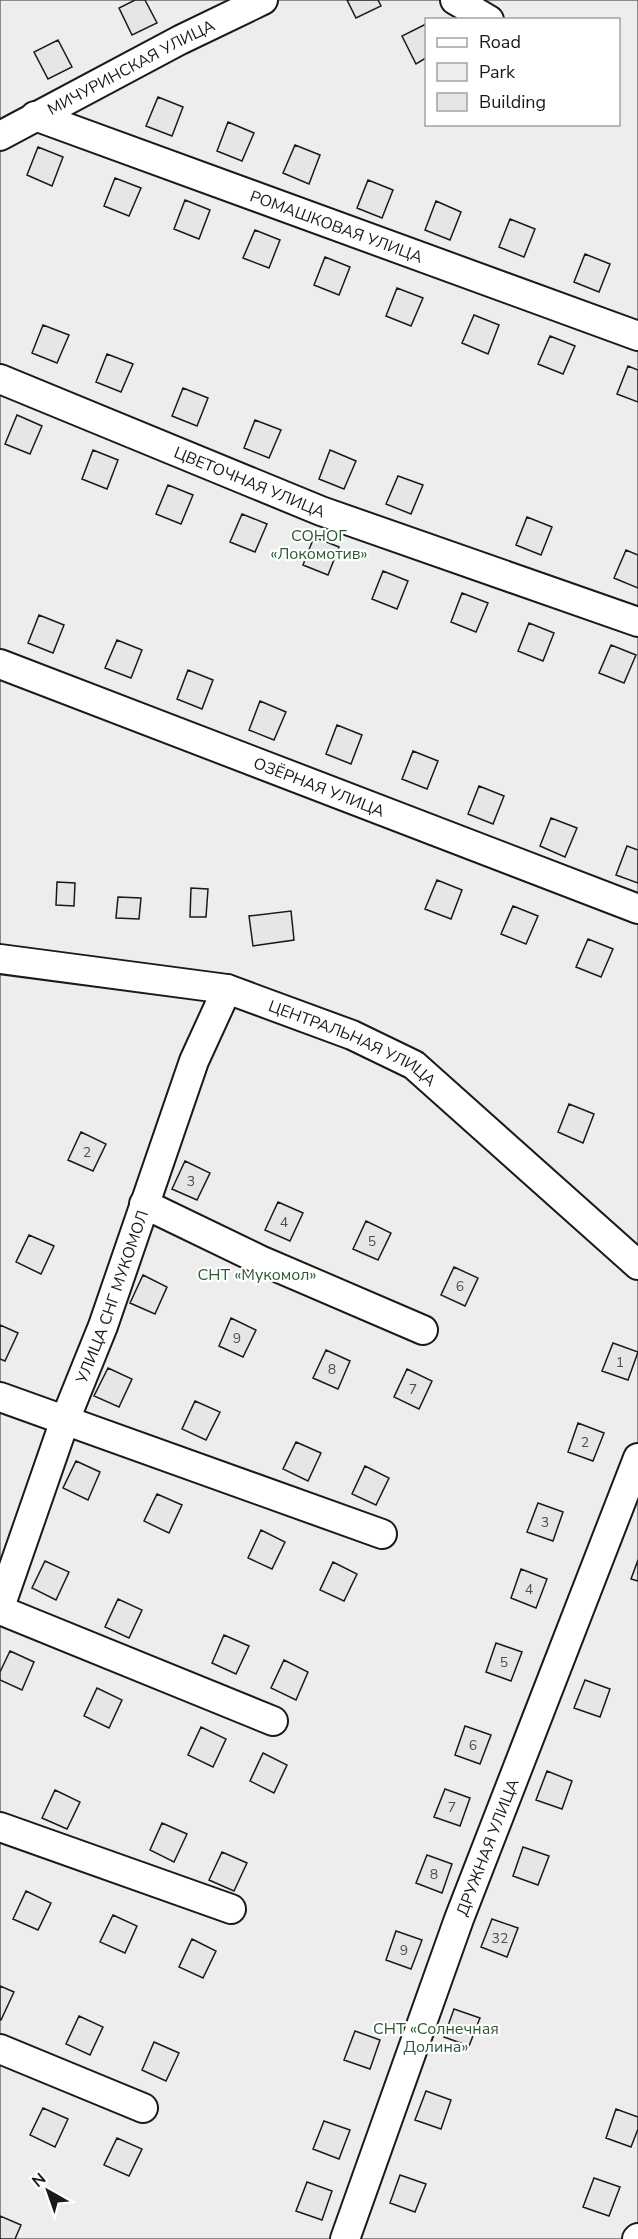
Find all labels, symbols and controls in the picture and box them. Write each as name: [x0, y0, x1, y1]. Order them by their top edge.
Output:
street label: МИЧУРИНСКАЯ УЛИЦА: [44, 15, 219, 121]
legend: [425, 18, 620, 126]
text: Road: [479, 30, 521, 54]
text: Park: [479, 60, 516, 84]
text: Building: [479, 90, 546, 114]
street label: РОМАШКОВАЯ УЛИЦА: [247, 185, 426, 269]
street label: ЦВЕТОЧНАЯ УЛИЦА: [170, 442, 329, 524]
park label: СОНОГ «Локомотив»: [270, 525, 368, 565]
street label: ОЗЁРНАЯ УЛИЦА: [250, 752, 388, 823]
street label: ЦЕНТРАЛЬНАЯ УЛИЦА: [265, 995, 441, 1092]
house number: 2: [83, 1143, 91, 1162]
house number: 3: [187, 1172, 195, 1191]
street label: УЛИЦА СНГ МУКОМОЛ: [71, 1207, 154, 1388]
house number: 4: [280, 1213, 288, 1232]
house number: 5: [368, 1232, 376, 1251]
park label: СНТ «Мукомол»: [198, 1264, 316, 1286]
house number: 6: [456, 1277, 464, 1296]
house number: 9: [233, 1329, 241, 1348]
house number: 1: [616, 1353, 624, 1372]
house number: 8: [328, 1360, 336, 1379]
house number: 7: [409, 1380, 417, 1399]
house number: 2: [581, 1433, 589, 1452]
house number: 3: [541, 1513, 549, 1532]
house number: 4: [525, 1580, 533, 1599]
house number: 5: [500, 1653, 508, 1672]
house number: 6: [469, 1736, 477, 1755]
street label: ДРУЖНАЯ УЛИЦА: [451, 1775, 525, 1919]
house number: 7: [448, 1798, 456, 1817]
house number: 8: [430, 1865, 438, 1884]
house number: 32: [492, 1929, 508, 1948]
house number: 9: [400, 1941, 408, 1960]
park label: СНТ «Солнечная Долина»: [373, 2018, 499, 2058]
north arrow: [18, 2161, 78, 2221]
text: N: [27, 2168, 51, 2193]

